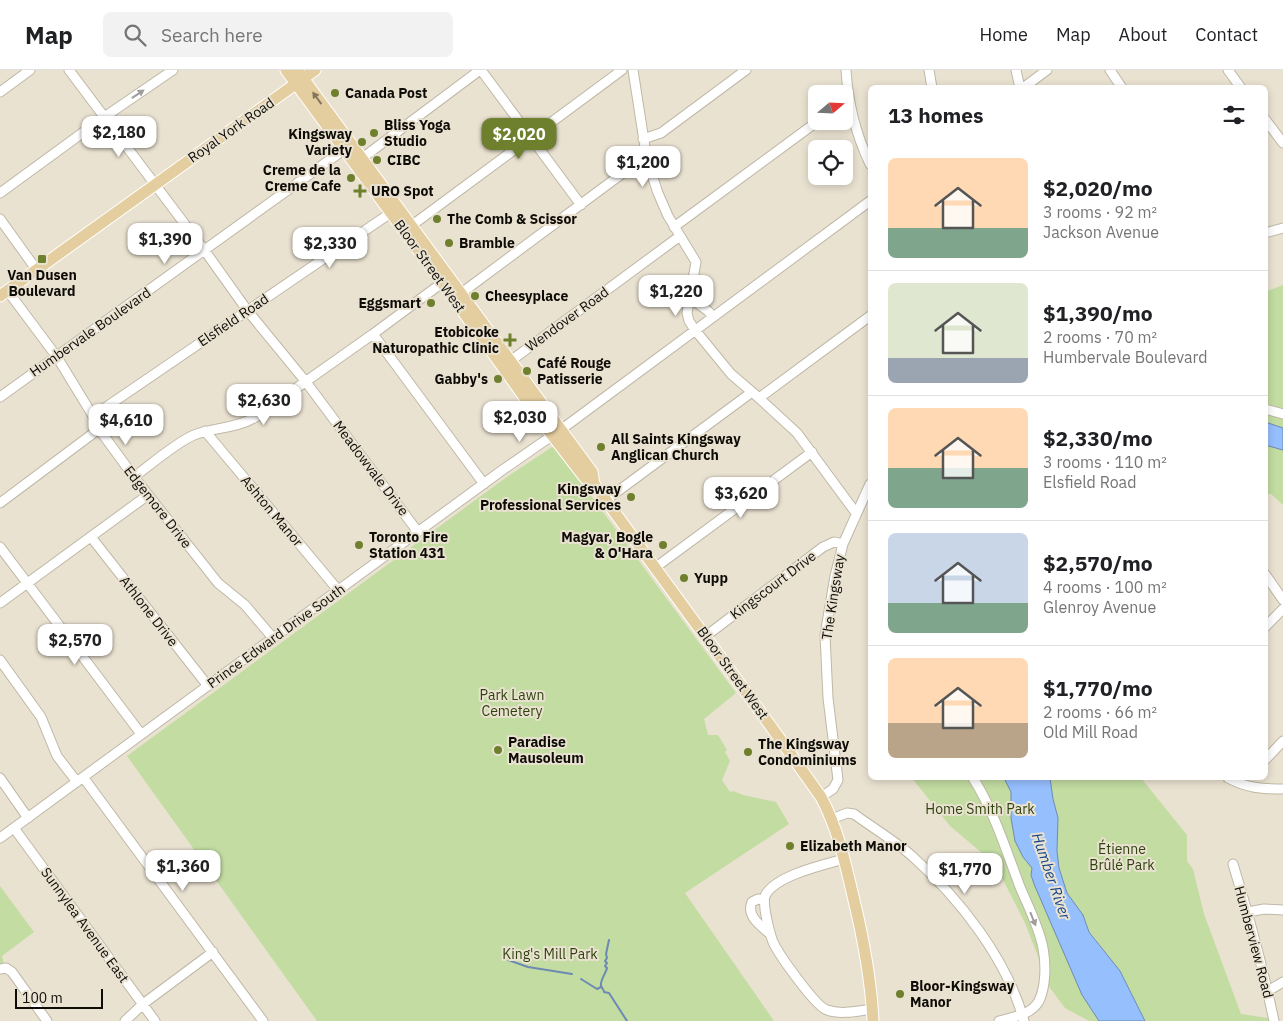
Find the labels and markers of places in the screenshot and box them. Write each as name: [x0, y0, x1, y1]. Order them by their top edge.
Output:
place label: Canada Post: [345, 84, 427, 102]
marker: Canada Post: [329, 87, 341, 99]
pin: $2,180: [78, 116, 160, 158]
place label: Bliss Yoga Studio: [384, 116, 451, 150]
pin: $2,020: [478, 118, 560, 160]
place label: Kingsway Variety: [288, 125, 353, 159]
marker: Bliss Yoga Studio: [368, 127, 380, 139]
marker: Kingsway Variety: [356, 136, 368, 148]
pin: $1,200: [602, 146, 684, 188]
place label: CIBC: [387, 151, 421, 169]
marker: CIBC: [371, 154, 383, 166]
place label: Creme de la Creme Cafe: [263, 161, 341, 195]
marker: Creme de la Creme Cafe: [345, 172, 357, 184]
place label: URO Spot: [371, 182, 434, 200]
marker: URO Spot: [353, 184, 367, 198]
place label: The Comb & Scissor: [447, 210, 577, 228]
marker: The Comb & Scissor: [431, 213, 443, 225]
pin: $1,390: [124, 222, 206, 265]
pin: $2,330: [289, 226, 371, 269]
place label: Bramble: [459, 234, 515, 252]
marker: Bramble: [443, 237, 455, 249]
marker: Van Dusen Boulevard: [36, 253, 48, 265]
place label: Van Dusen Boulevard: [7, 266, 77, 300]
pin: $1,220: [635, 274, 717, 317]
place label: Cheesyplace: [485, 287, 568, 305]
marker: Cheesyplace: [469, 290, 481, 302]
place label: Eggsmart: [358, 294, 421, 312]
marker: Eggsmart: [425, 297, 437, 309]
place label: Etobicoke Naturopathic Clinic: [372, 323, 499, 357]
marker: Etobicoke Naturopathic Clinic: [503, 333, 517, 347]
place label: Café Rouge Patisserie: [537, 354, 611, 388]
marker: Café Rouge Patisserie: [521, 365, 533, 377]
place label: Gabby's: [435, 370, 488, 388]
marker: Gabby's: [492, 373, 504, 385]
pin: $2,630: [223, 384, 305, 426]
pin: $2,030: [479, 400, 561, 443]
pin: $4,610: [85, 404, 167, 446]
place label: All Saints Kingsway Anglican Church: [611, 430, 741, 464]
marker: All Saints Kingsway Anglican Church: [595, 441, 607, 453]
pin: $3,620: [700, 476, 782, 519]
place label: Kingsway Professional Services: [480, 480, 622, 514]
marker: Kingsway Professional Services: [625, 491, 637, 503]
place label: Toronto Fire Station 431: [369, 528, 448, 562]
place label: Magyar, Bogle & O'Hara: [561, 528, 653, 562]
marker: Toronto Fire Station 431: [353, 539, 365, 551]
marker: Magyar, Bogle & O'Hara: [657, 539, 669, 551]
place label: Yupp: [694, 569, 728, 587]
marker: Yupp: [678, 572, 690, 584]
pin: $2,570: [34, 624, 116, 666]
place label: Paradise Mausoleum: [508, 733, 584, 767]
place label: The Kingsway Condominiums: [758, 735, 857, 769]
marker: Paradise Mausoleum: [492, 744, 504, 756]
marker: The Kingsway Condominiums: [742, 746, 754, 758]
place label: Elizabeth Manor: [800, 837, 907, 855]
marker: Elizabeth Manor: [784, 840, 796, 852]
pin: $1,360: [142, 850, 224, 892]
pin: $1,770: [924, 852, 1006, 895]
place label: Bloor-Kingsway Manor: [910, 977, 1015, 1011]
marker: Bloor-Kingsway Manor: [894, 988, 906, 1000]

